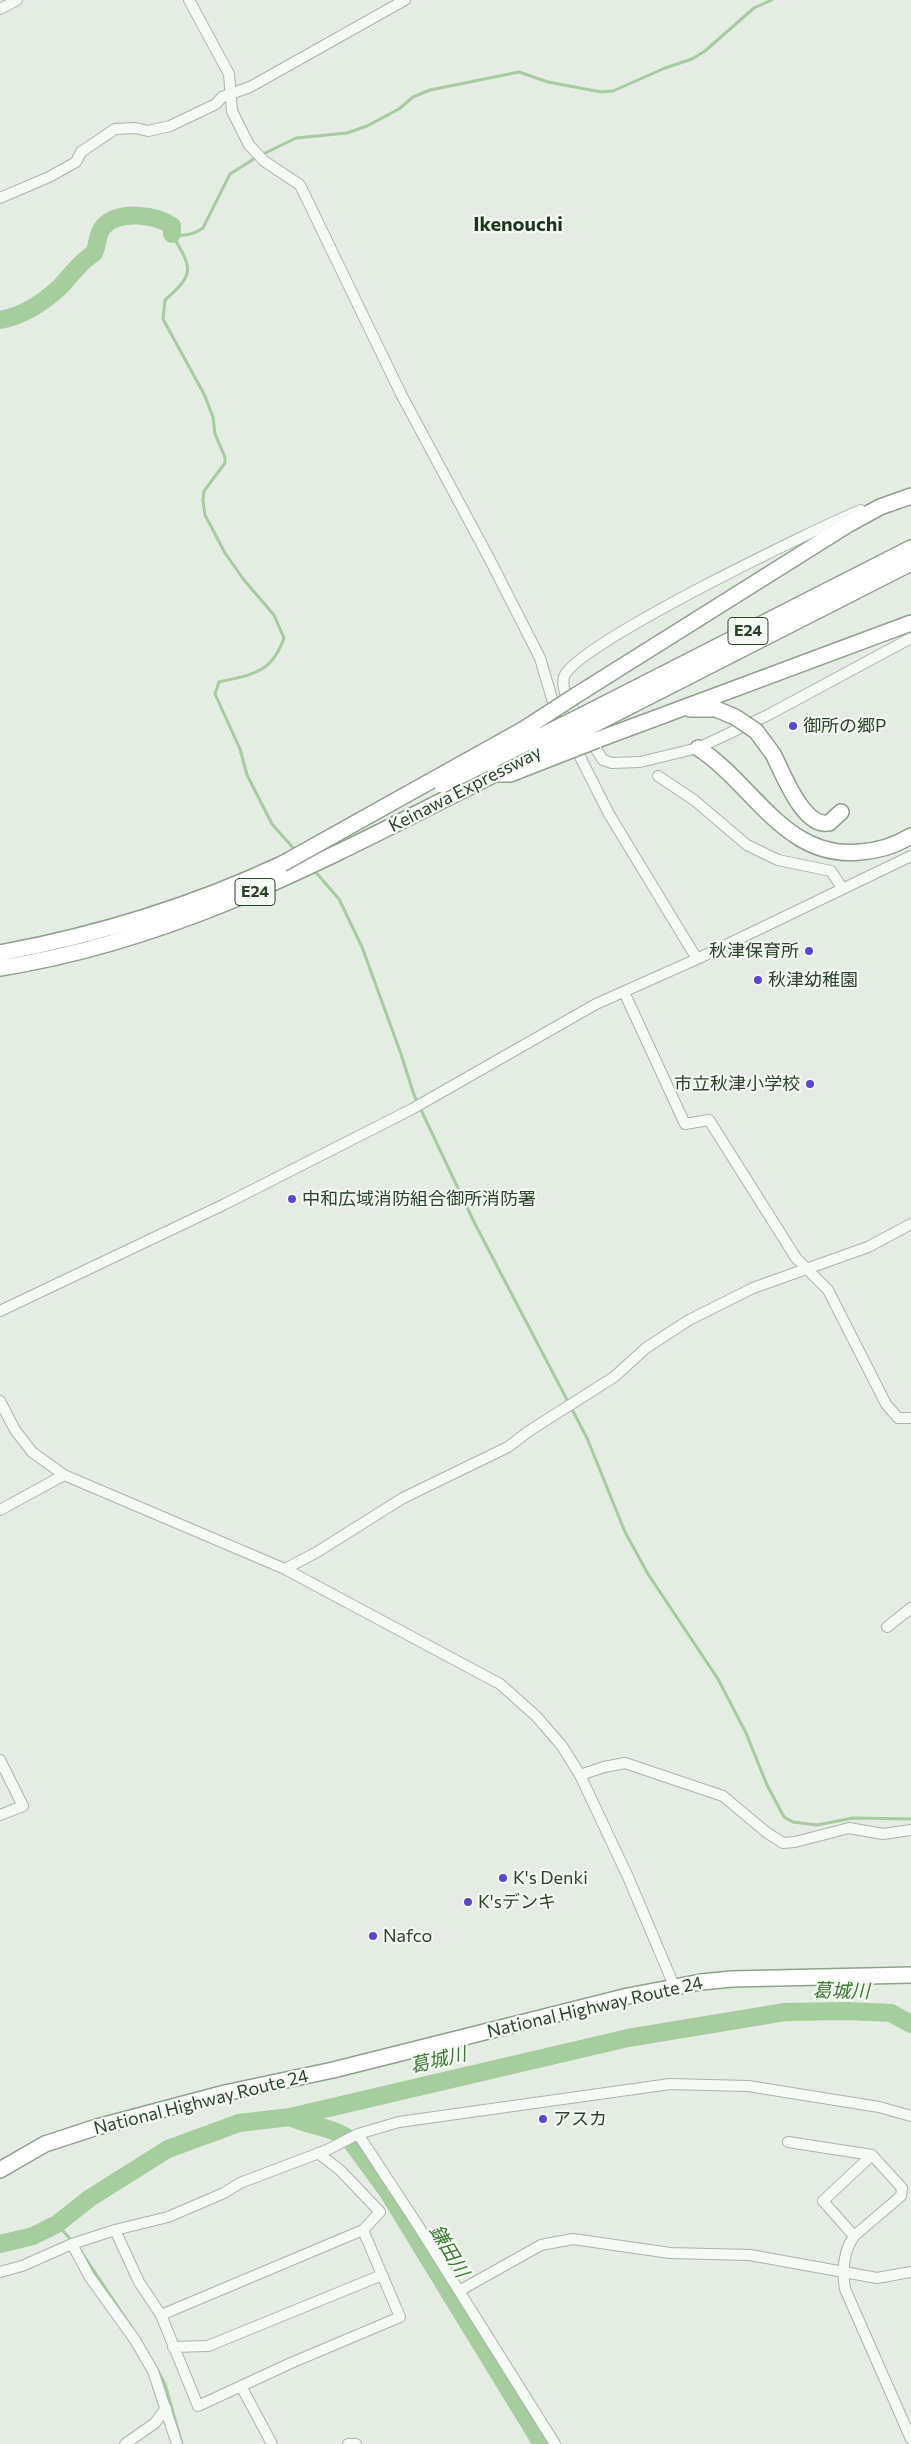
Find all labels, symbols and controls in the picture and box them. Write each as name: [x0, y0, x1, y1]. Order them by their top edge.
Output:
district label: Ikenouchi: [473, 212, 563, 236]
road number: E24: [728, 618, 768, 644]
place label: 御所の郷P: [803, 715, 886, 737]
marker: 御所の郷P: [787, 720, 799, 732]
street label: Keinawa Expressway: [385, 741, 545, 837]
road number: E24: [235, 879, 275, 906]
place label: 秋津保育所: [709, 940, 799, 962]
marker: 秋津保育所: [803, 945, 815, 957]
place label: 秋津幼稚園: [768, 969, 858, 991]
marker: 秋津幼稚園: [752, 974, 764, 986]
place label: 市立秋津小学校: [674, 1073, 800, 1095]
marker: 市立秋津小学校: [804, 1078, 816, 1090]
place label: 中和広域消防組合御所消防署: [302, 1188, 536, 1210]
marker: 中和広域消防組合御所消防署: [286, 1193, 298, 1205]
place label: K's Denki: [513, 1867, 588, 1889]
marker: K's Denki: [497, 1872, 509, 1884]
place label: K'sデンキ: [478, 1891, 556, 1913]
marker: K'sデンキ: [462, 1896, 474, 1908]
place label: Nafco: [383, 1925, 432, 1947]
marker: Nafco: [367, 1930, 379, 1942]
street label: National Highway Route 24: [485, 1972, 705, 2042]
water label: 葛城川: [812, 1979, 870, 2003]
water label: 葛城川: [408, 2042, 468, 2078]
street label: National Highway Route 24: [91, 2065, 311, 2139]
place label: アスカ: [553, 2108, 607, 2130]
marker: アスカ: [537, 2113, 549, 2125]
water label: 鎌田川: [425, 2221, 473, 2281]

